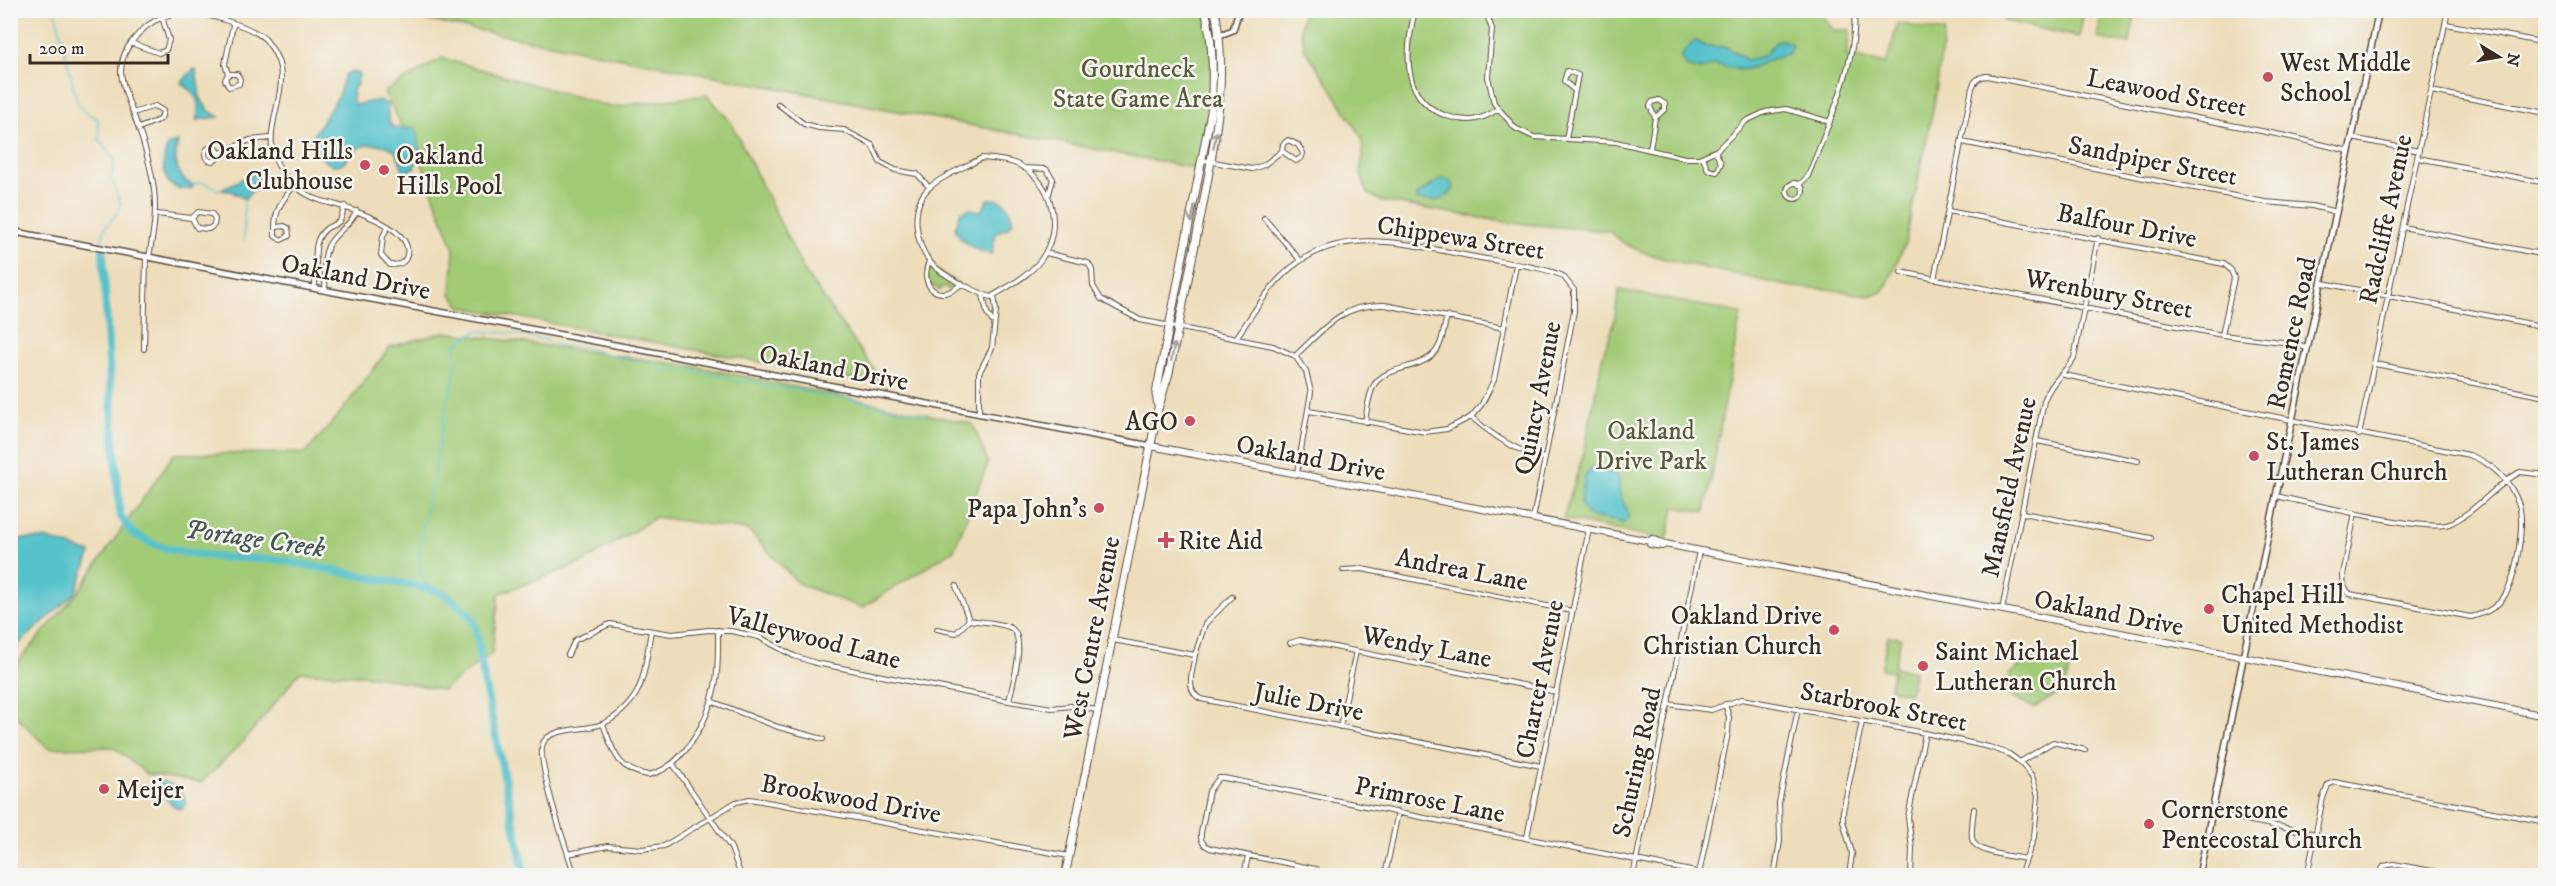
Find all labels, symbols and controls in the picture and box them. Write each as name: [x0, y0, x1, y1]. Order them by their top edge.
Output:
scale bar: [30, 27, 168, 65]
north arrow: [2469, 27, 2529, 87]
text: 200 m: [39, 38, 85, 60]
place label: West Middle School: [2279, 47, 2411, 110]
text: N: [2502, 51, 2524, 68]
park label: Gourdneck State Game Area: [1053, 53, 1223, 116]
street label: Leawood Street: [2084, 62, 2250, 125]
marker: West Middle School: [2261, 70, 2275, 84]
street label: Sandpiper Street: [2065, 129, 2240, 194]
one-way arrow: [1210, 131, 1221, 151]
street label: Radcliffe Avenue: [2352, 131, 2421, 307]
place label: Oakland Hills Clubhouse: [207, 135, 353, 198]
place label: Oakland Hills Pool: [396, 140, 502, 203]
marker: Oakland Hills Clubhouse: [358, 158, 372, 172]
marker: Oakland Hills Pool: [377, 163, 391, 177]
street label: Balfour Drive: [2054, 197, 2199, 256]
one-way arrow: [1187, 203, 1198, 223]
street label: Chippewa Street: [1375, 209, 1547, 268]
street label: Oakland Drive: [278, 247, 433, 308]
street label: Romence Road: [2260, 254, 2325, 413]
street label: Wrenbury Street: [2021, 262, 2195, 327]
street label: Quincy Avenue: [1507, 319, 1570, 478]
street label: Oakland Drive: [756, 338, 911, 399]
one-way arrow: [1168, 343, 1179, 363]
street label: Mansfield Avenue: [1974, 394, 2045, 581]
place label: AGO: [1125, 406, 1178, 439]
marker: AGO: [1183, 414, 1197, 428]
park label: Oakland Drive Park: [1595, 415, 1707, 478]
place label: St. James Lutheran Church: [2266, 426, 2448, 489]
street label: Oakland Drive: [1233, 428, 1388, 489]
marker: St. James Lutheran Church: [2247, 449, 2261, 463]
place label: Papa John's: [967, 493, 1087, 526]
marker: Papa John's: [1092, 501, 1106, 515]
water label: Portage Creek: [183, 512, 328, 566]
place label: Rite Aid: [1178, 525, 1263, 558]
marker: Rite Aid: [1159, 533, 1173, 547]
street label: West Centre Avenue: [1056, 534, 1128, 744]
street label: Andrea Lane: [1393, 541, 1531, 599]
place label: Chapel Hill United Methodist: [2221, 579, 2404, 642]
street label: Oakland Drive: [2031, 583, 2186, 644]
street label: Charter Avenue: [1509, 597, 1572, 761]
street label: Valleywood Lane: [722, 599, 904, 678]
place label: Oakland Drive Christian Church: [1643, 600, 1822, 663]
marker: Chapel Hill United Methodist: [2202, 602, 2216, 616]
street label: Wendy Lane: [1358, 619, 1494, 676]
marker: Oakland Drive Christian Church: [1827, 623, 1841, 637]
place label: Saint Michael Lutheran Church: [1935, 636, 2117, 699]
marker: Saint Michael Lutheran Church: [1916, 659, 1930, 673]
street label: Julie Drive: [1249, 675, 1366, 729]
street label: Starbrook Street: [1797, 675, 1970, 740]
street label: Schuring Road: [1605, 684, 1670, 841]
street label: Brookwood Drive: [758, 767, 943, 832]
street label: Primrose Lane: [1352, 770, 1508, 831]
place label: Meijer: [116, 774, 184, 807]
marker: Meijer: [97, 782, 111, 796]
place label: Cornerstone Pentecostal Church: [2161, 794, 2362, 857]
marker: Cornerstone Pentecostal Church: [2142, 817, 2156, 831]

